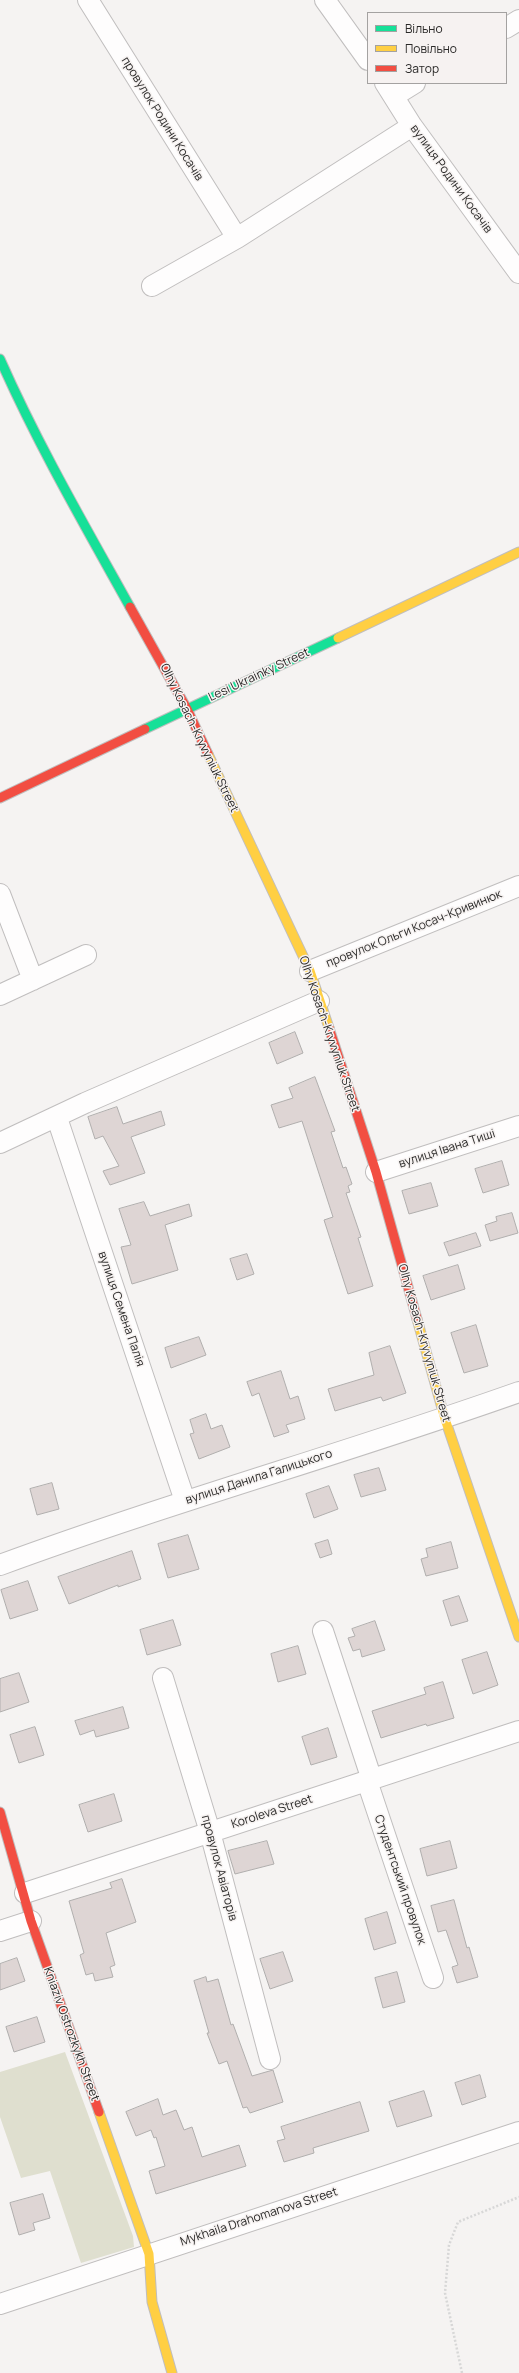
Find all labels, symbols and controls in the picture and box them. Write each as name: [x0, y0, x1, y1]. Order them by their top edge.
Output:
legend: [367, 12, 507, 84]
text: Вільно: [405, 20, 443, 37]
text: Повільно: [405, 40, 457, 57]
street label: провулок Родини Косачів: [118, 54, 206, 184]
text: Затор: [405, 60, 439, 77]
street label: вулиця Родини Косачів: [407, 122, 495, 236]
street label: Lesi Ukrainky Street: [206, 645, 312, 705]
street label: Olhy Kosach-Kryvyniuk Street: [157, 661, 241, 815]
street label: провулок Ольги Косач-Кривинюк: [324, 887, 504, 971]
street label: Olhy Kosach-Kryvyniuk Street: [296, 954, 362, 1114]
street label: вулиця Івана Тиші: [397, 1127, 497, 1171]
street label: вулиця Семена Палія: [95, 1250, 147, 1368]
street label: Olhy Kosach-Kryvyniuk Street: [395, 1262, 453, 1424]
street label: вулиця Данила Галицького: [184, 1446, 334, 1508]
street label: Koroleva Street: [230, 1792, 314, 1832]
street label: Студентський провулок: [371, 1813, 429, 1947]
street label: провулок Авіаторів: [198, 1814, 240, 1922]
street label: Kniaziv Ostrozkykh Street: [40, 1965, 102, 2103]
street label: Mykhaila Drahomanova Street: [178, 2185, 340, 2249]

